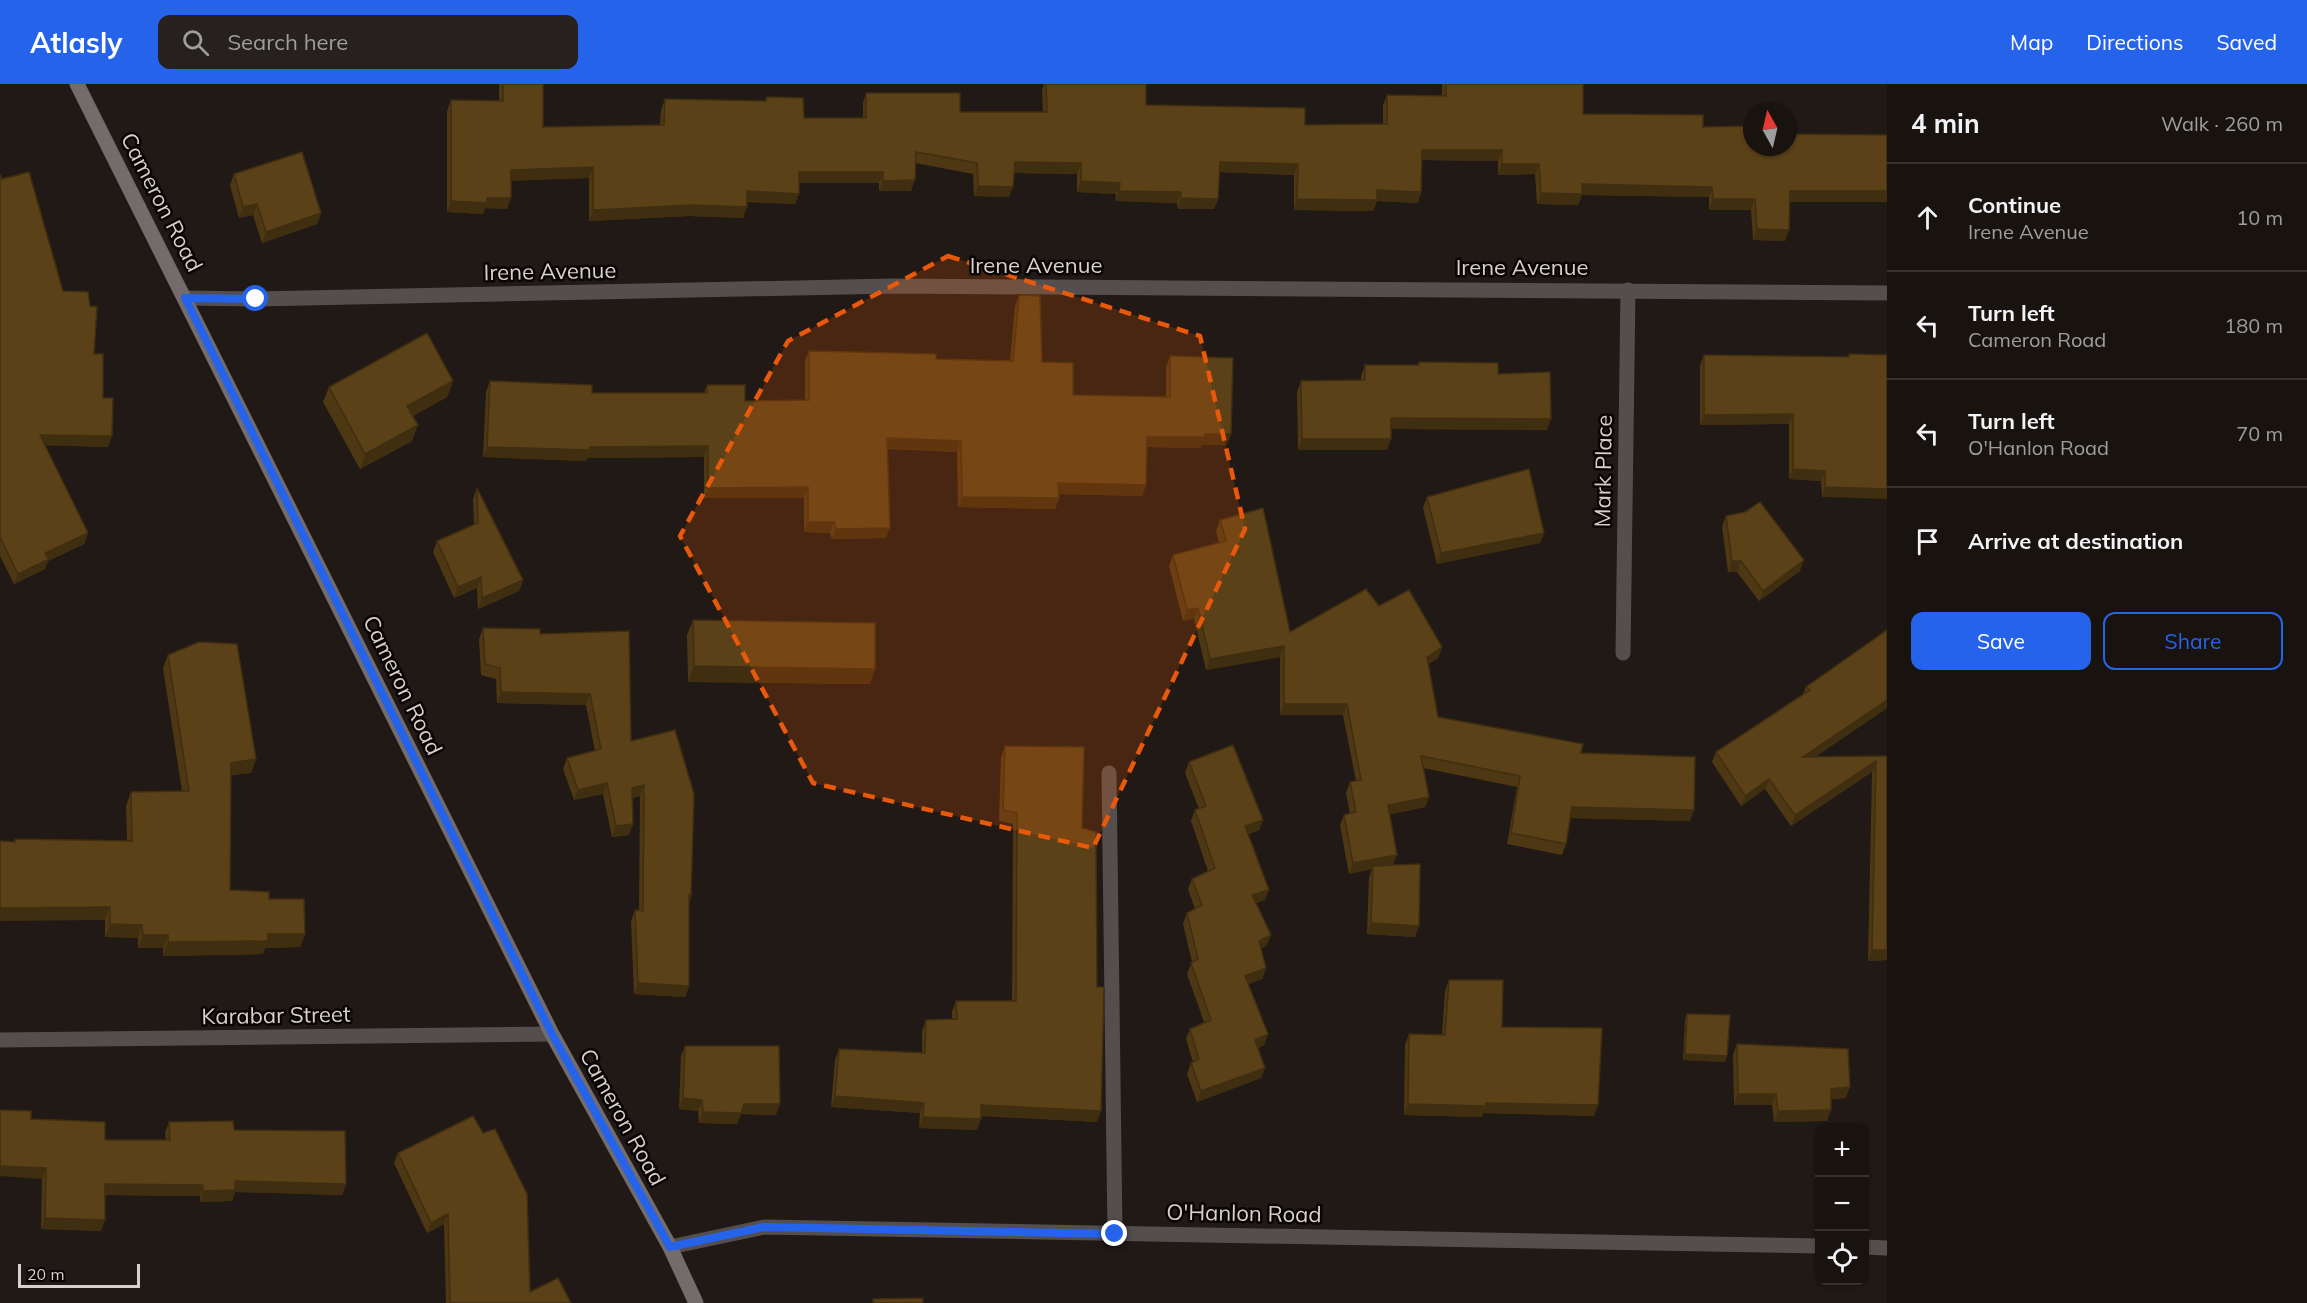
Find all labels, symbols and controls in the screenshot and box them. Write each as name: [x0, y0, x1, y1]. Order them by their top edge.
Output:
search box: [158, 15, 578, 69]
text: Atlasly: [30, 25, 122, 60]
icon: search: [179, 26, 212, 59]
text: Search here: [227, 28, 348, 56]
text: Map: [2010, 29, 2053, 55]
text: Directions: [2086, 29, 2183, 55]
text: Saved: [2216, 29, 2277, 55]
north arrow: [1743, 102, 1797, 156]
text: 4 min: [1911, 107, 1980, 140]
text: Walk · 260 m: [2161, 111, 2283, 136]
street label: Cameron Road: [115, 128, 209, 276]
text: Continue: [1968, 191, 2061, 219]
icon: ahead: [1911, 201, 1944, 234]
text: 10 m: [2236, 205, 2283, 230]
text: Irene Avenue: [1968, 219, 2089, 244]
street label: Irene Avenue: [970, 251, 1102, 279]
street label: Irene Avenue: [1456, 253, 1588, 281]
street label: Irene Avenue: [483, 256, 617, 286]
route start: [242, 285, 268, 311]
text: Turn left: [1968, 299, 2055, 327]
icon: left: [1911, 309, 1944, 342]
text: 180 m: [2224, 313, 2283, 338]
text: Cameron Road: [1968, 327, 2106, 352]
text: Turn left: [1968, 407, 2055, 435]
street label: Mark Place: [1588, 414, 1618, 528]
icon: left: [1911, 417, 1944, 450]
text: 70 m: [2236, 421, 2283, 446]
text: O'Hanlon Road: [1968, 435, 2109, 460]
icon: arrive: [1911, 525, 1944, 558]
text: Arrive at destination: [1968, 527, 2183, 555]
street label: Cameron Road: [357, 610, 449, 760]
button: Save: [1911, 612, 2091, 670]
button: Share: [2103, 612, 2283, 670]
street label: Karabar Street: [201, 1000, 351, 1030]
street label: Cameron Road: [574, 1044, 672, 1190]
map controls: [1815, 1123, 1869, 1285]
button: +: [1815, 1123, 1869, 1177]
button: −: [1815, 1177, 1869, 1231]
street label: O'Hanlon Road: [1166, 1198, 1322, 1228]
route end: [1101, 1220, 1127, 1246]
button: locate: [1815, 1231, 1869, 1285]
scale bar: [18, 1261, 140, 1288]
text: 20 m: [27, 1264, 64, 1284]

